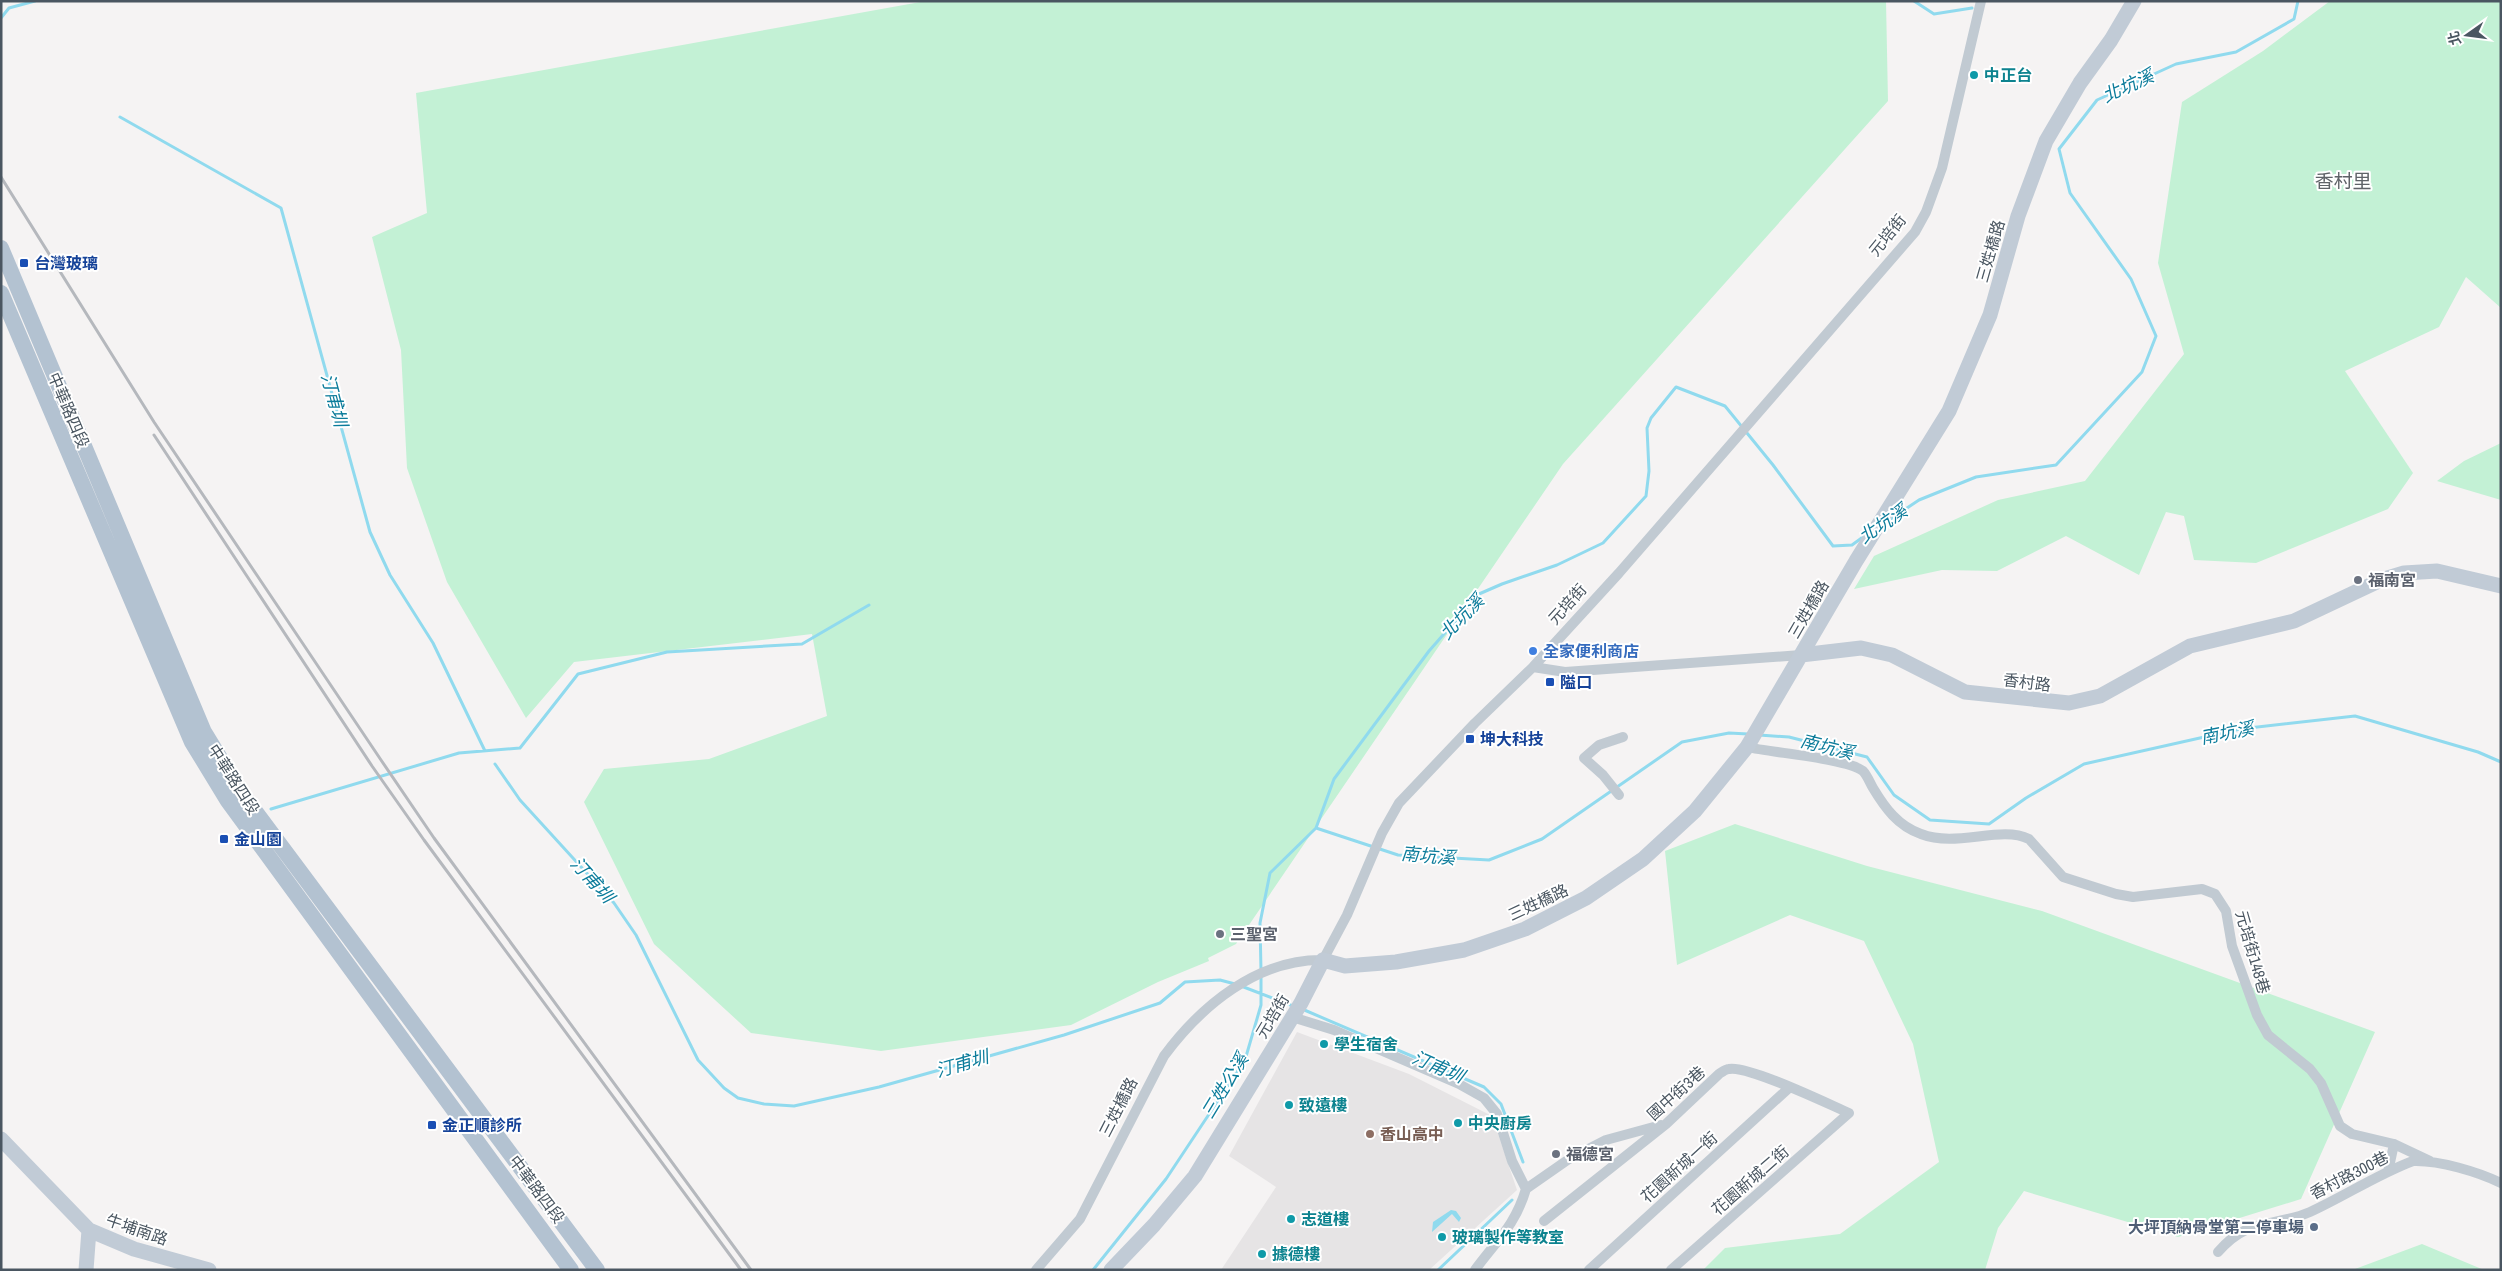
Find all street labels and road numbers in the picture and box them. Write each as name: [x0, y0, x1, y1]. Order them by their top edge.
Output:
street label: 元培街: [1863, 209, 1911, 261]
street label: 三姓橋路: [1971, 217, 2009, 285]
street label: 中華路四段: [43, 369, 95, 451]
street label: 三姓橋路: [1782, 576, 1834, 642]
street label: 元培街: [1543, 579, 1591, 629]
street label: 香村路: [2002, 668, 2052, 696]
street label: 中華路四段: [203, 739, 265, 819]
street label: 三姓橋路: [1504, 879, 1572, 925]
street label: 元培街148巷: [2231, 908, 2275, 996]
street label: 元培街: [1250, 990, 1294, 1042]
street label: 國中街3巷: [1642, 1061, 1710, 1125]
street label: 三姓橋路: [1094, 1073, 1142, 1141]
street label: 花園新城一街: [1636, 1127, 1722, 1207]
street label: 花園新城二街: [1707, 1140, 1793, 1220]
street label: 香村路300巷: [2306, 1146, 2392, 1204]
street label: 中華路四段: [504, 1150, 570, 1228]
street label: 牛埔南路: [103, 1208, 171, 1250]

